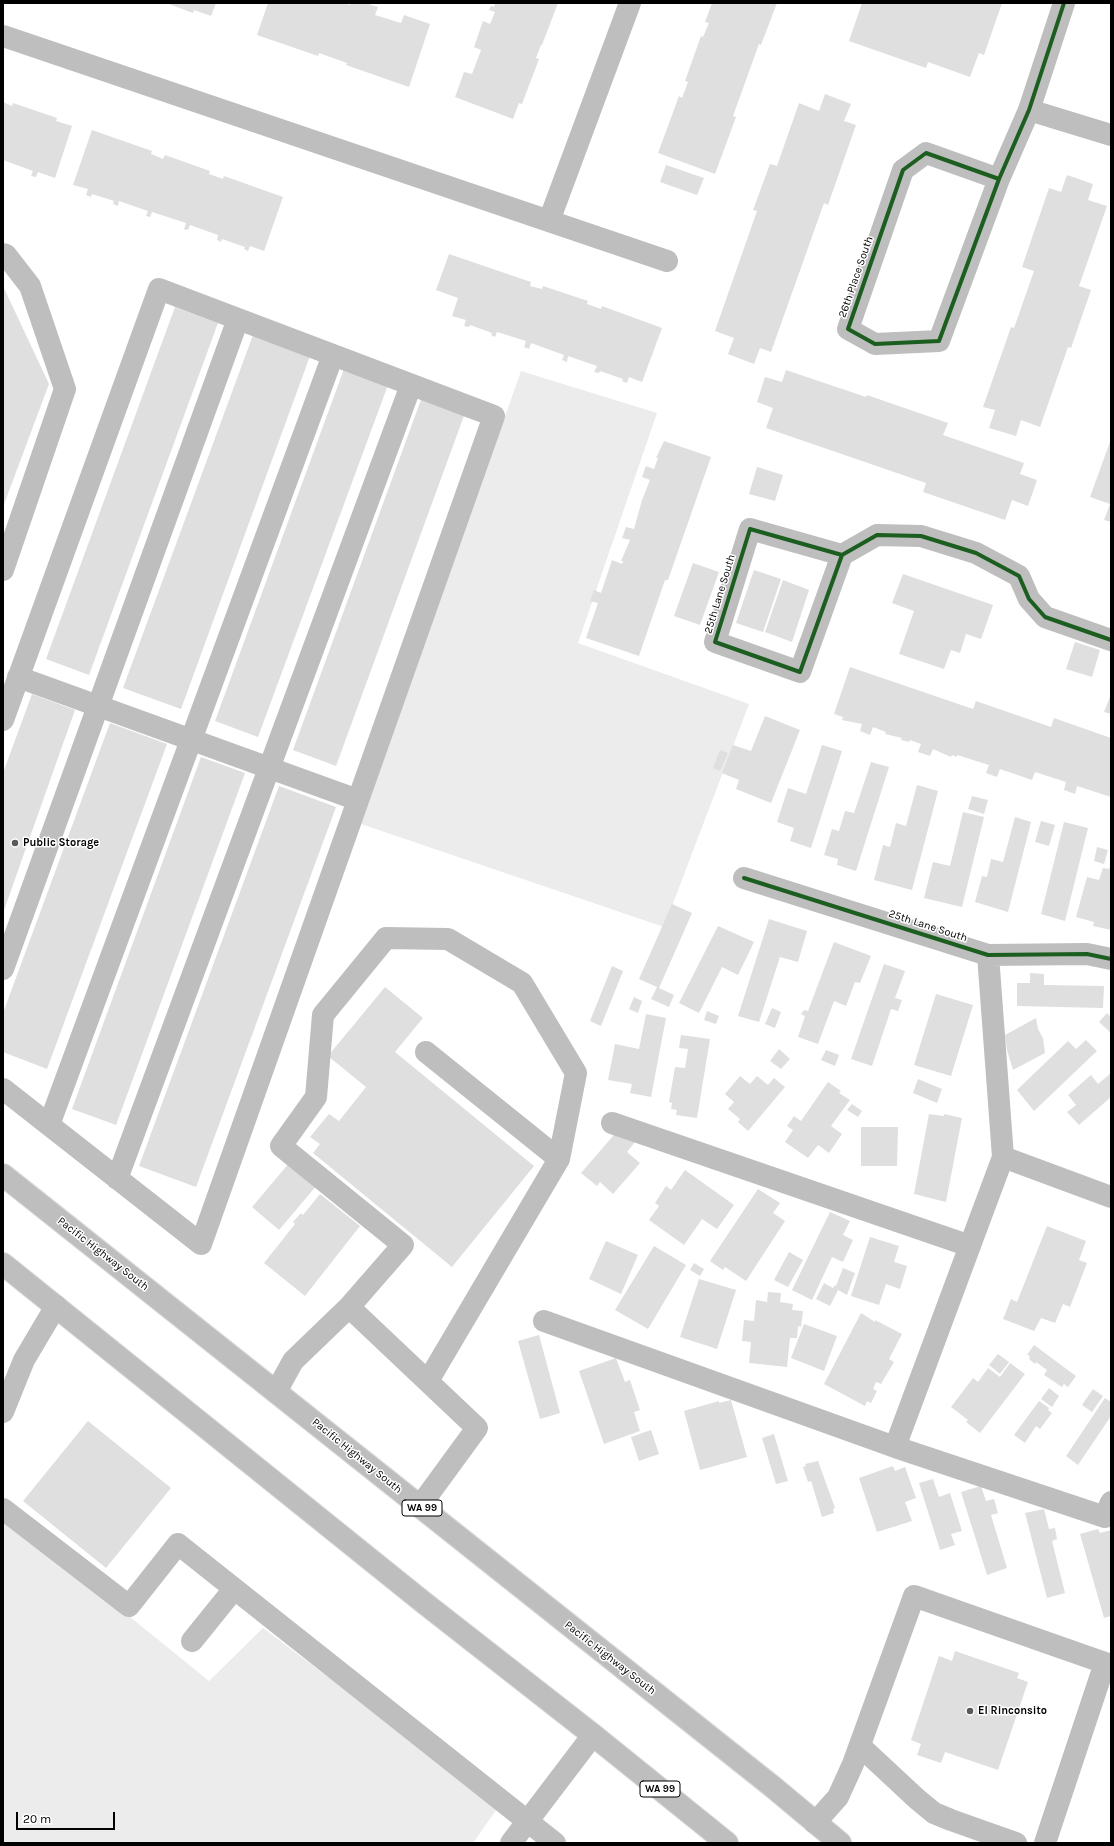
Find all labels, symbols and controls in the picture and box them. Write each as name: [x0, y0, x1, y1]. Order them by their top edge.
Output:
street label: 26th Place South: [836, 235, 876, 319]
street label: 25th Lane South: [702, 553, 738, 635]
place label: Public Storage: [23, 836, 99, 850]
marker: Public Storage: [10, 838, 20, 848]
street label: 25th Lane South: [887, 907, 969, 945]
street label: Pacific Highway South: [55, 1214, 151, 1294]
street label: Pacific Highway South: [309, 1416, 405, 1496]
road number: WA 99: [402, 1500, 442, 1516]
street label: Pacific Highway South: [562, 1618, 658, 1698]
place label: El Rinconsito: [978, 1704, 1047, 1718]
marker: El Rinconsito: [965, 1706, 975, 1716]
road number: WA 99: [640, 1781, 680, 1797]
scale bar: [18, 1804, 117, 1830]
text: 20 m: [23, 1812, 51, 1826]

